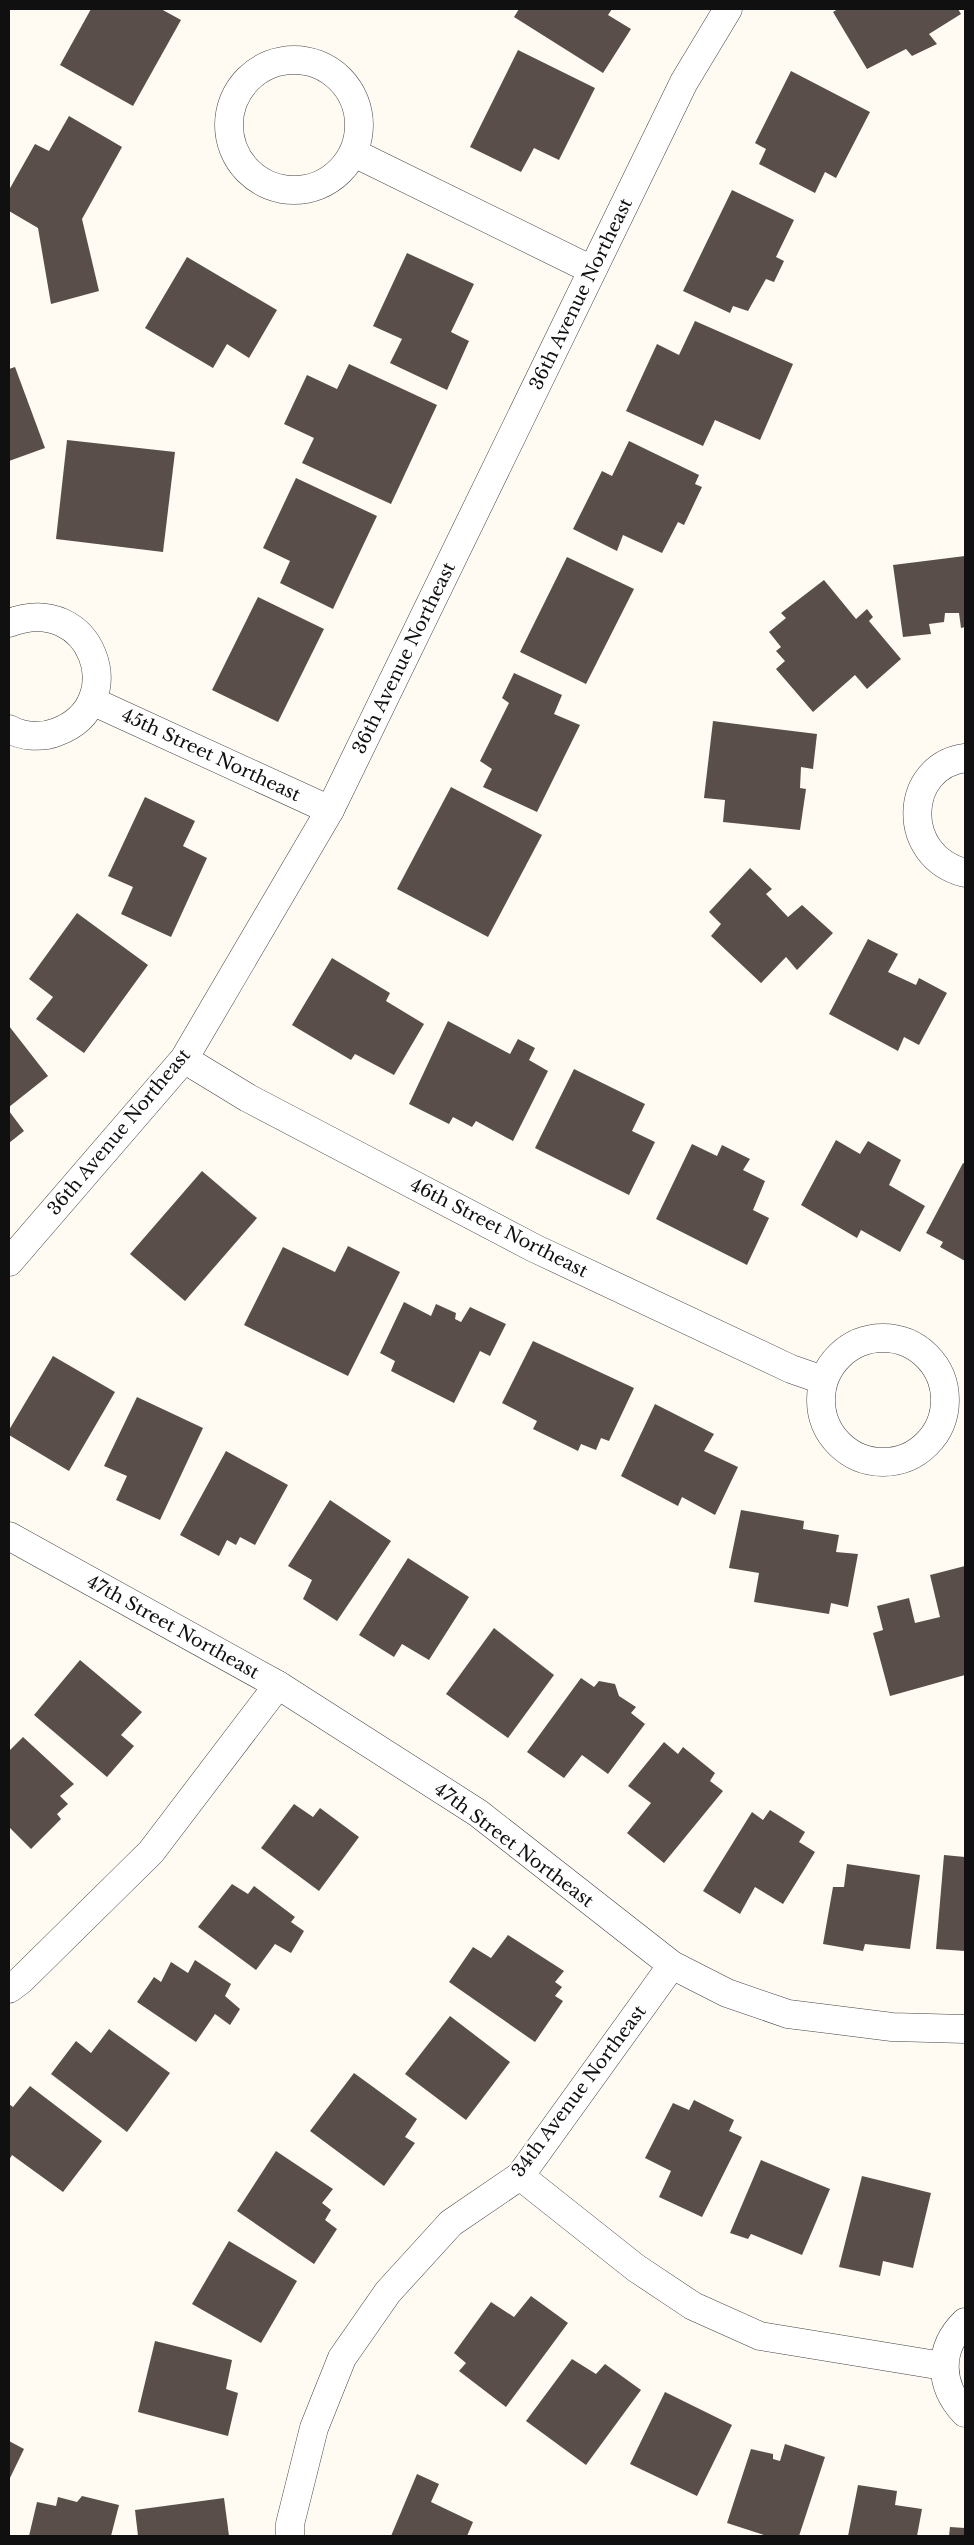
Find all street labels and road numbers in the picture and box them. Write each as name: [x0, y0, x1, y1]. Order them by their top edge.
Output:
street label: 36th Avenue Northeast: [525, 194, 637, 393]
street label: 36th Avenue Northeast: [348, 558, 460, 757]
street label: 45th Street Northeast: [118, 704, 304, 806]
street label: 36th Avenue Northeast: [43, 1044, 195, 1220]
street label: 46th Street Northeast: [407, 1174, 592, 1282]
street label: 47th Street Northeast: [83, 1570, 263, 1684]
street label: 47th Street Northeast: [430, 1778, 598, 1912]
street label: 34th Avenue Northeast: [507, 2001, 651, 2181]

